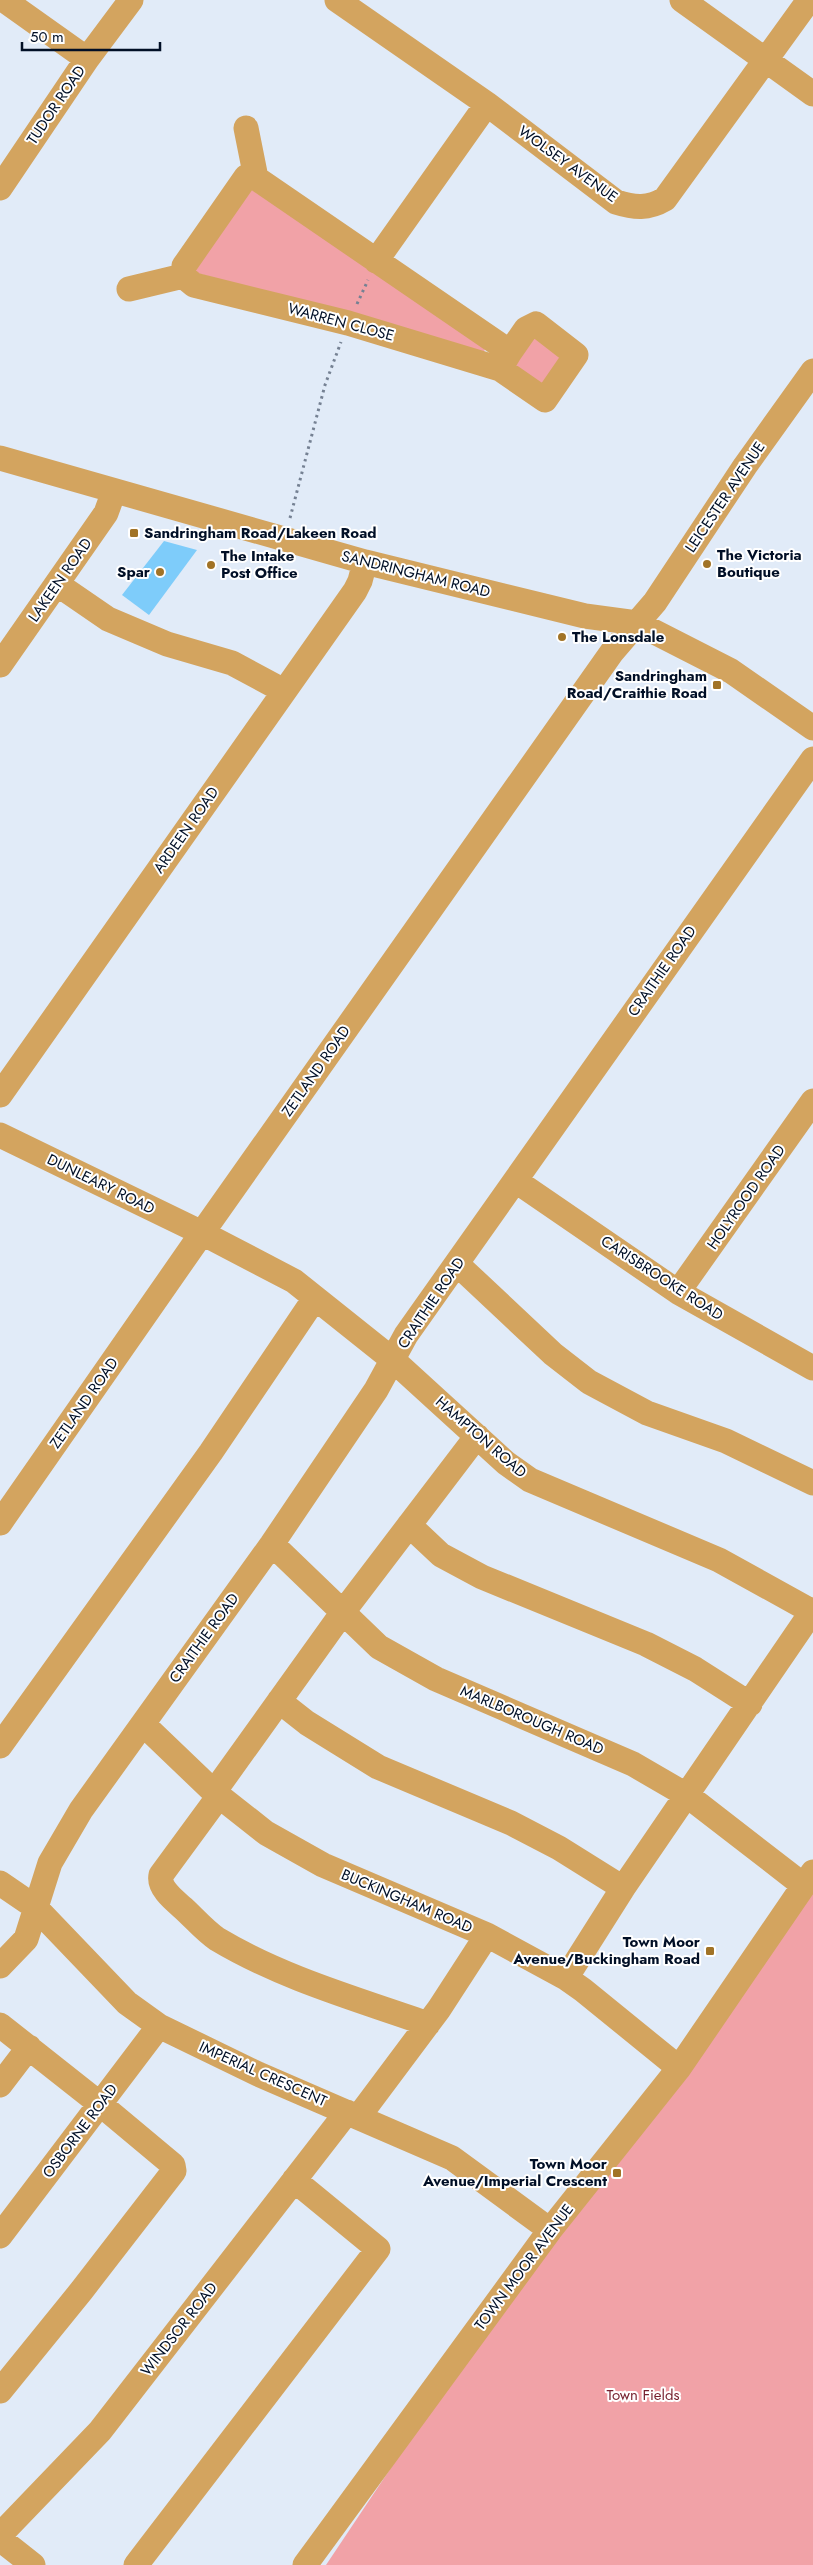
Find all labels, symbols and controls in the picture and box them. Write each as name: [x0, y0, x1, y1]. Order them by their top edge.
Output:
scale bar: [22, 20, 160, 52]
text: 50 m: [30, 26, 64, 48]
street label: TUDOR ROAD: [21, 61, 91, 149]
street label: WOLSEY AVENUE: [514, 120, 622, 208]
street label: WARREN CLOSE: [285, 297, 397, 347]
street label: LEICESTER AVENUE: [680, 437, 770, 557]
place label: Sandringham Road/Lakeen Road: [144, 522, 377, 544]
marker: Sandringham Road/Lakeen Road: [128, 527, 140, 539]
street label: LAKEEN ROAD: [23, 534, 97, 626]
place label: The Victoria Boutique: [717, 544, 802, 583]
place label: The Intake Post Office: [221, 545, 298, 584]
street label: SANDRINGHAM ROAD: [339, 545, 493, 603]
marker: The Victoria Boutique: [701, 558, 713, 570]
marker: The Intake Post Office: [205, 559, 217, 571]
place label: Spar: [117, 561, 151, 583]
marker: Spar: [154, 566, 166, 578]
place label: The Lonsdale: [572, 626, 665, 648]
marker: The Lonsdale: [556, 631, 568, 643]
place label: Sandringham Road/Craithie Road: [567, 665, 707, 704]
marker: Sandringham Road/Craithie Road: [711, 679, 723, 691]
street label: ARDEEN ROAD: [148, 782, 224, 878]
street label: CRAITHIE ROAD: [623, 921, 701, 1021]
street label: ZETLAND ROAD: [276, 1021, 356, 1121]
street label: HOLYROOD ROAD: [702, 1140, 790, 1254]
street label: DUNLEARY ROAD: [43, 1148, 159, 1220]
street label: CARISBROOKE ROAD: [597, 1230, 727, 1326]
street label: CRAITHIE ROAD: [392, 1253, 470, 1353]
street label: ZETLAND ROAD: [44, 1353, 124, 1453]
street label: HAMPTON ROAD: [431, 1391, 531, 1483]
street label: CRAITHIE ROAD: [164, 1589, 244, 1687]
street label: MARLBOROUGH ROAD: [457, 1680, 607, 1760]
street label: BUCKINGHAM ROAD: [338, 1863, 476, 1939]
place label: Town Moor Avenue/Buckingham Road: [512, 1931, 701, 1970]
marker: Town Moor Avenue/Buckingham Road: [704, 1945, 716, 1957]
street label: IMPERIAL CRESCENT: [196, 2036, 330, 2112]
street label: OSBORNE ROAD: [37, 2079, 123, 2183]
place label: Town Moor Avenue/Imperial Crescent: [422, 2153, 608, 2192]
marker: Town Moor Avenue/Imperial Crescent: [611, 2167, 623, 2179]
street label: TOWN MOOR AVENUE: [469, 2199, 579, 2335]
street label: WINDSOR ROAD: [135, 2278, 223, 2380]
park label: Town Fields: [606, 2384, 680, 2406]

